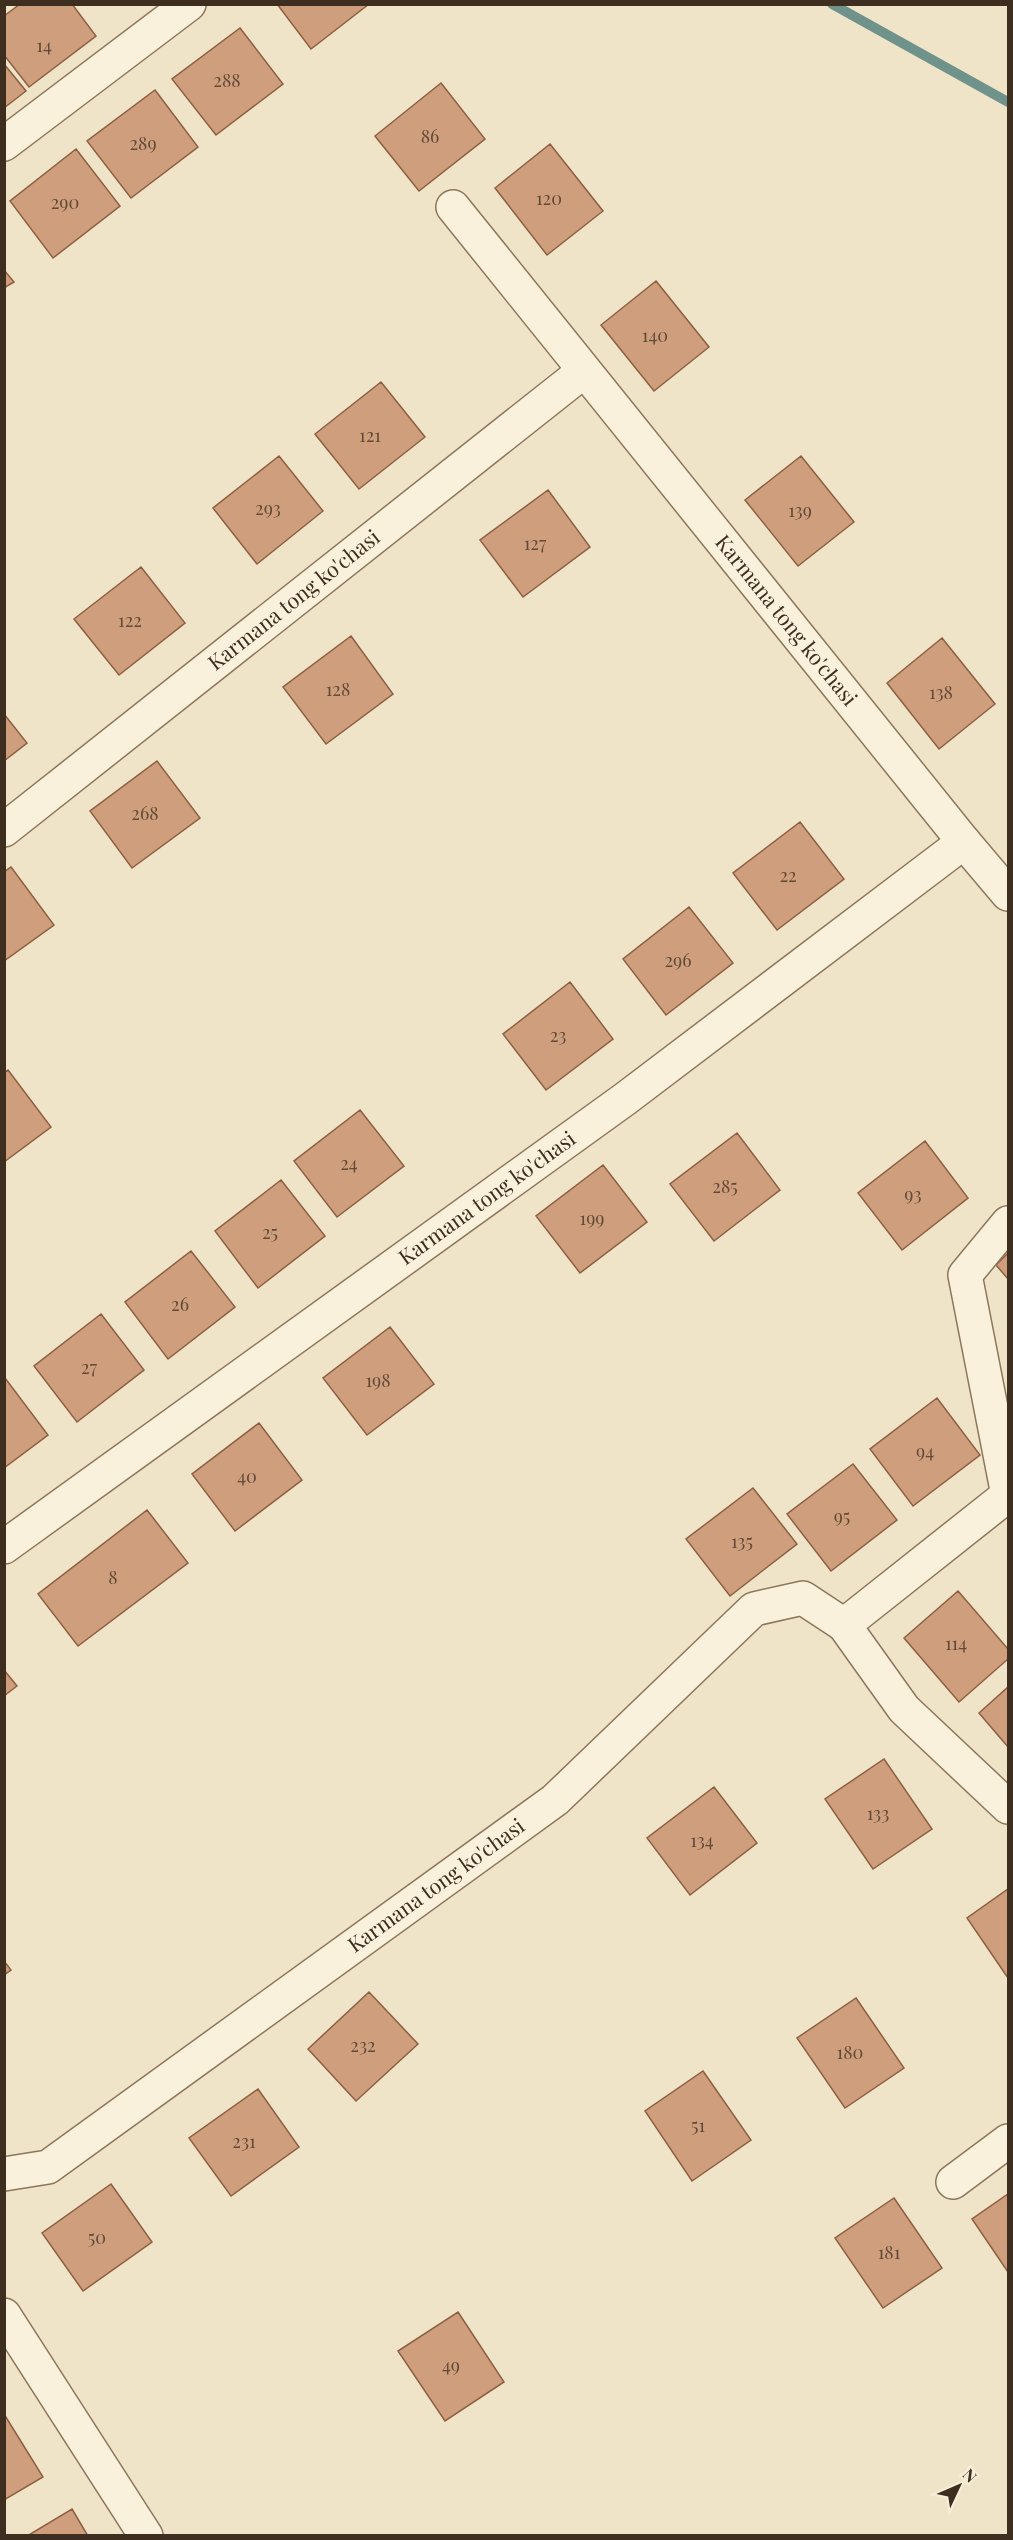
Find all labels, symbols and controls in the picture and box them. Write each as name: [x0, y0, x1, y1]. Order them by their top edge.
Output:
house number: 14: [36, 33, 52, 57]
house number: 288: [213, 68, 241, 92]
house number: 86: [421, 124, 439, 148]
house number: 289: [129, 131, 157, 155]
house number: 120: [536, 186, 562, 210]
house number: 290: [51, 190, 79, 214]
house number: 140: [642, 323, 668, 347]
house number: 121: [359, 423, 381, 447]
house number: 293: [255, 496, 281, 520]
house number: 139: [788, 498, 812, 522]
street label: Karmana tong ko'chasi: [201, 522, 385, 676]
street label: Karmana tong ko'chasi: [710, 528, 865, 711]
house number: 127: [524, 531, 547, 555]
house number: 122: [118, 608, 142, 632]
house number: 128: [326, 677, 350, 701]
house number: 138: [929, 680, 953, 704]
house number: 268: [131, 801, 159, 825]
house number: 22: [779, 863, 797, 887]
house number: 296: [664, 948, 692, 972]
house number: 23: [550, 1023, 566, 1047]
street label: Karmana tong ko'chasi: [392, 1123, 580, 1270]
house number: 24: [340, 1151, 358, 1175]
house number: 285: [712, 1174, 738, 1198]
house number: 93: [904, 1182, 922, 1206]
house number: 199: [580, 1206, 604, 1230]
house number: 25: [262, 1220, 278, 1244]
house number: 26: [171, 1292, 189, 1316]
house number: 27: [81, 1355, 98, 1379]
house number: 198: [365, 1368, 391, 1392]
house number: 94: [916, 1439, 934, 1463]
house number: 40: [237, 1464, 257, 1488]
house number: 95: [834, 1504, 850, 1528]
house number: 135: [731, 1529, 753, 1553]
house number: 8: [108, 1565, 118, 1589]
house number: 114: [945, 1631, 967, 1655]
house number: 133: [867, 1801, 889, 1825]
street label: Karmana tong ko'chasi: [341, 1811, 529, 1958]
house number: 134: [690, 1828, 714, 1852]
house number: 232: [350, 2033, 376, 2057]
house number: 180: [837, 2040, 863, 2064]
house number: 51: [691, 2113, 705, 2137]
house number: 231: [232, 2129, 256, 2153]
house number: 50: [88, 2225, 106, 2249]
house number: 181: [878, 2240, 901, 2264]
house number: 49: [442, 2353, 460, 2377]
north arrow: [929, 2456, 989, 2516]
text: N: [959, 2464, 982, 2487]

